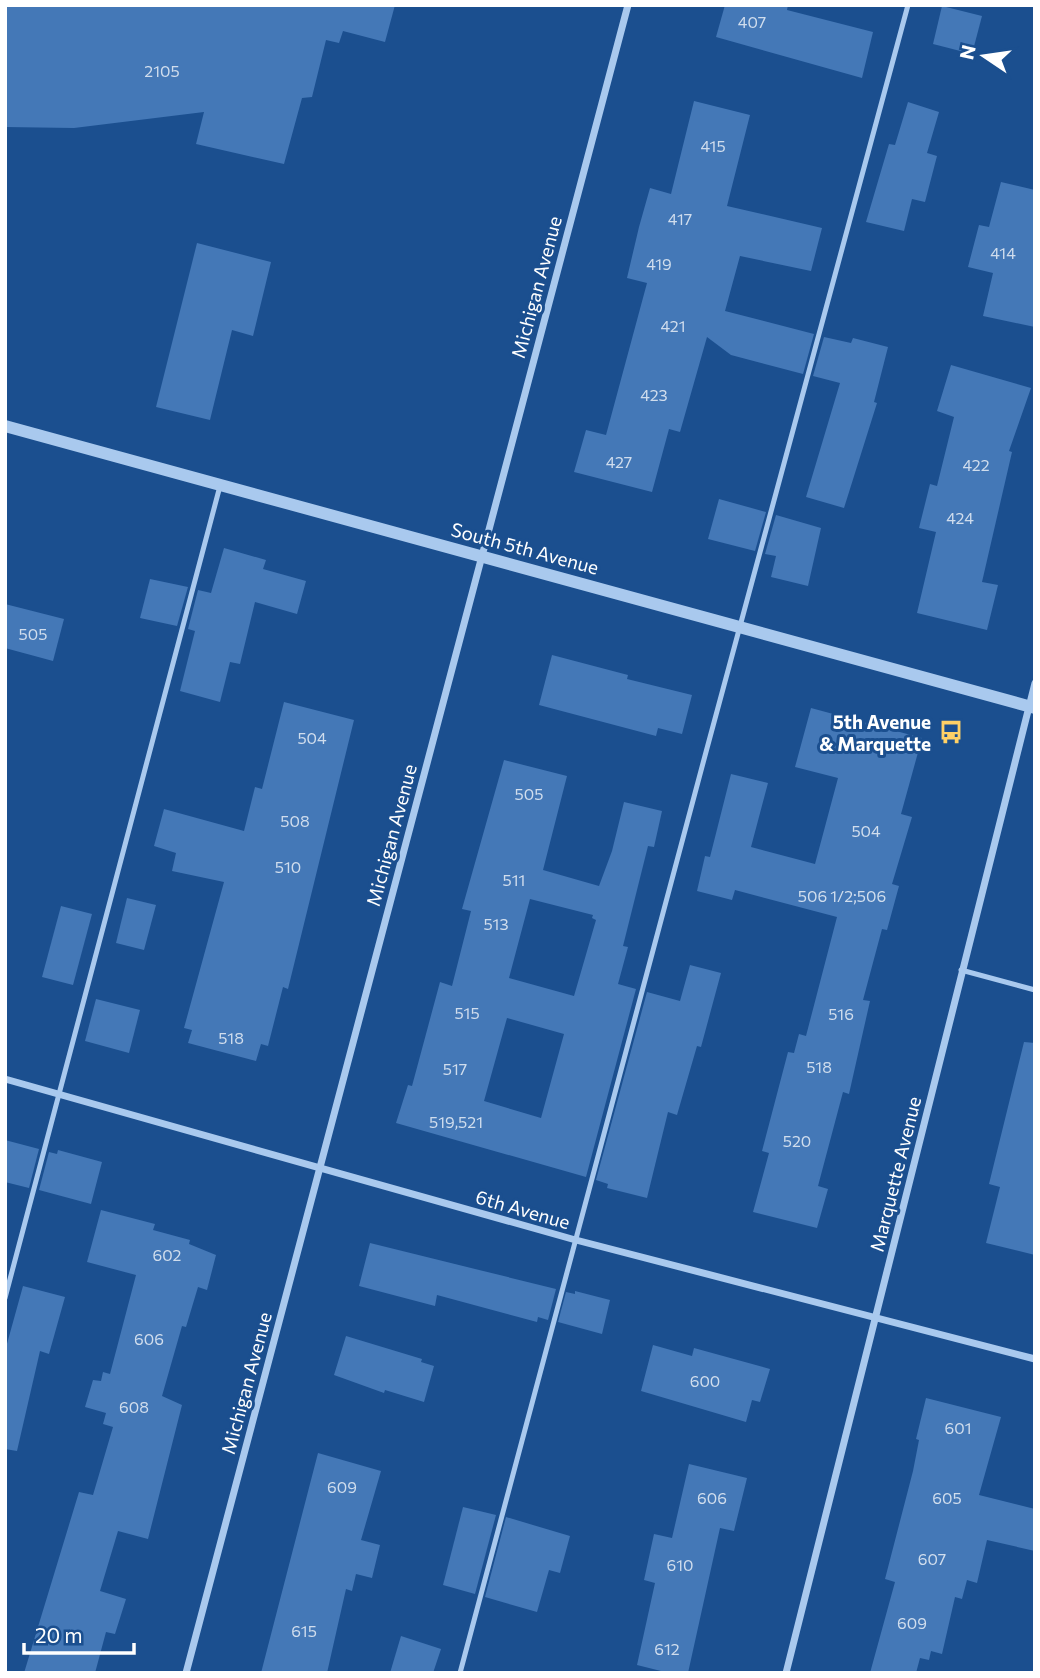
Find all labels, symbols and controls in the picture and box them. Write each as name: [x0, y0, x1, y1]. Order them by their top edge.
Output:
house number: 407: [738, 12, 766, 31]
north arrow: [949, 21, 1019, 91]
text: N: [954, 43, 980, 62]
house number: 2105: [144, 61, 180, 80]
house number: 415: [700, 136, 726, 155]
house number: 417: [668, 209, 692, 228]
street label: Michigan Avenue: [506, 213, 566, 361]
house number: 414: [990, 243, 1016, 262]
house number: 419: [646, 254, 672, 273]
house number: 421: [660, 316, 686, 335]
house number: 423: [640, 385, 668, 404]
house number: 427: [606, 452, 632, 471]
house number: 422: [962, 455, 990, 474]
house number: 424: [946, 508, 974, 527]
street label: South 5th Avenue: [449, 517, 601, 579]
house number: 505: [19, 624, 47, 643]
place label: 5th Avenue & Marquette: [819, 710, 931, 755]
bus stop icon: 5th Avenue & Marquette: [937, 718, 965, 746]
house number: 504: [297, 728, 327, 747]
street label: Michigan Avenue: [361, 761, 421, 909]
house number: 505: [515, 784, 543, 803]
house number: 508: [280, 811, 310, 830]
house number: 504: [851, 821, 881, 840]
house number: 510: [275, 857, 301, 876]
house number: 511: [503, 870, 525, 889]
house number: 506 1/2;506: [798, 886, 886, 905]
house number: 513: [483, 914, 509, 933]
house number: 515: [454, 1003, 480, 1022]
house number: 516: [828, 1004, 854, 1023]
house number: 518: [218, 1028, 244, 1047]
house number: 518: [806, 1057, 832, 1076]
house number: 517: [443, 1059, 467, 1078]
street label: Marquette Avenue: [865, 1094, 925, 1254]
house number: 519,521: [429, 1112, 483, 1131]
house number: 520: [783, 1131, 811, 1150]
street label: 6th Avenue: [473, 1185, 573, 1233]
house number: 602: [153, 1245, 182, 1264]
street label: Michigan Avenue: [216, 1309, 276, 1457]
house number: 606: [134, 1329, 164, 1348]
house number: 600: [690, 1371, 720, 1390]
house number: 608: [119, 1397, 149, 1416]
house number: 601: [945, 1418, 972, 1437]
house number: 609: [327, 1477, 357, 1496]
house number: 606: [697, 1488, 727, 1507]
house number: 605: [932, 1488, 962, 1507]
house number: 607: [918, 1549, 946, 1568]
house number: 610: [667, 1555, 694, 1574]
scale bar: [24, 1612, 135, 1656]
house number: 609: [897, 1613, 927, 1632]
house number: 615: [291, 1621, 317, 1640]
text: 20 m: [35, 1622, 83, 1647]
house number: 612: [654, 1639, 680, 1658]

